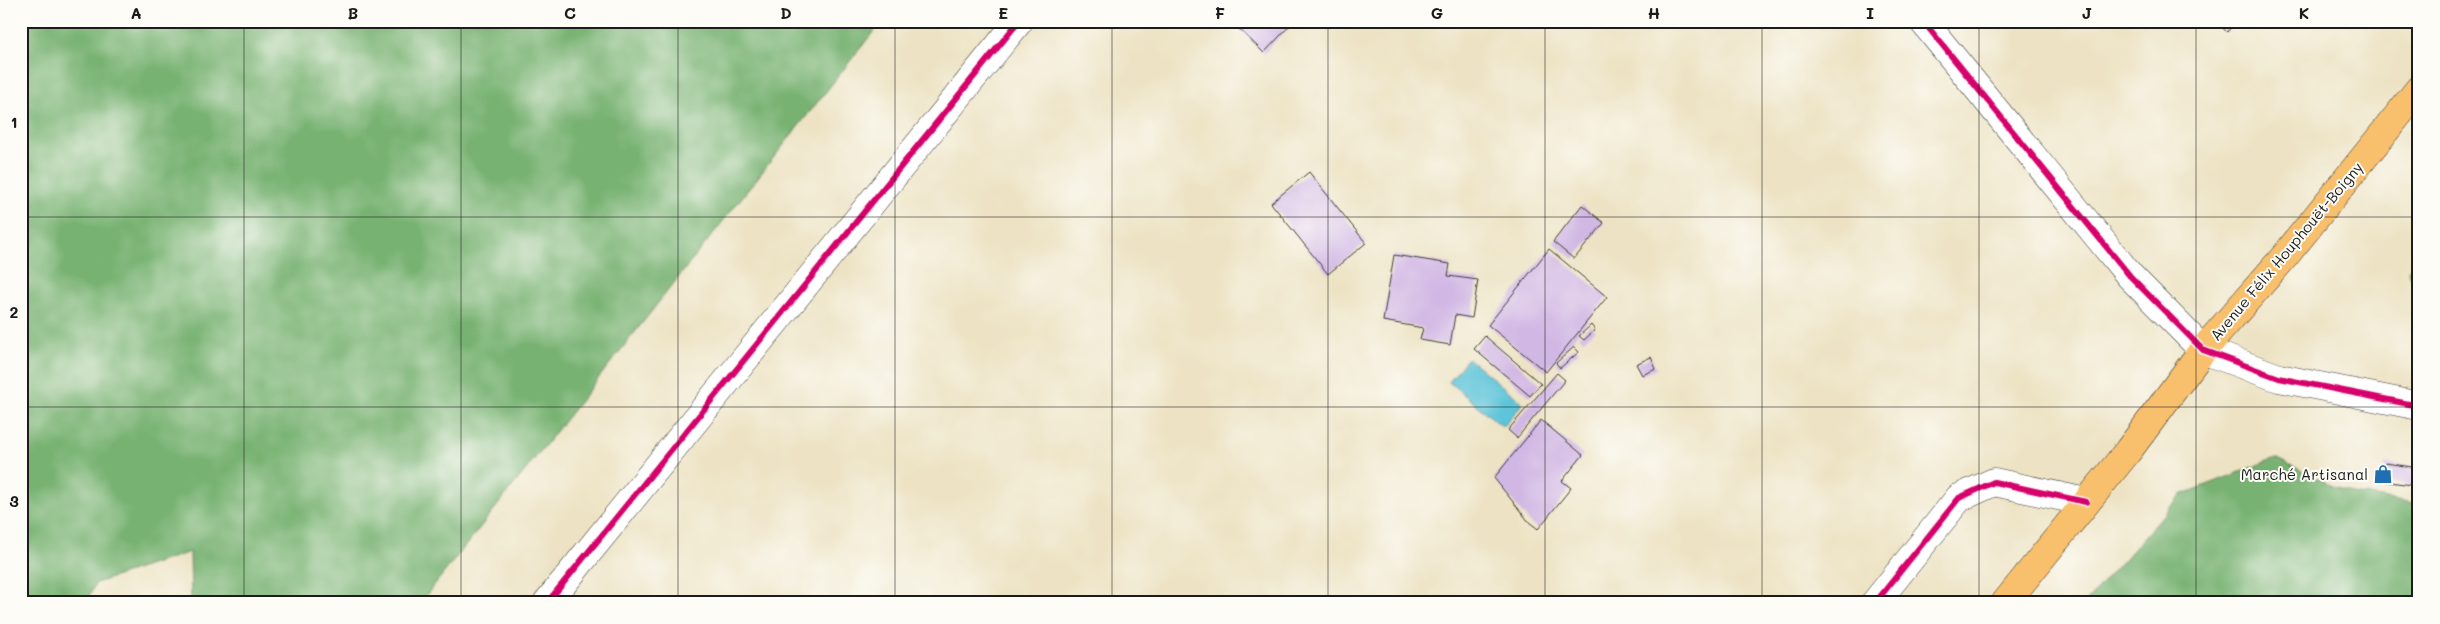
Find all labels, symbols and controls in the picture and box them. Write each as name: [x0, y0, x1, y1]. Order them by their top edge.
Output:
text: A: [130, 2, 142, 23]
text: B: [348, 2, 358, 23]
text: C: [564, 2, 576, 23]
text: D: [780, 2, 792, 23]
text: E: [998, 2, 1008, 23]
text: F: [1215, 2, 1225, 23]
text: G: [1431, 2, 1443, 23]
text: H: [1648, 2, 1660, 23]
text: I: [1866, 2, 1874, 23]
text: J: [2082, 2, 2092, 23]
text: K: [2299, 2, 2309, 23]
text: 1: [10, 111, 18, 132]
street label: Avenue Félix Houphouët-Boigny: [2205, 157, 2367, 345]
text: 2: [10, 301, 19, 322]
shop icon: Marché Artisanal: [2372, 463, 2394, 485]
place label: Marché Artisanal: [2241, 464, 2368, 484]
text: 3: [9, 490, 19, 511]

